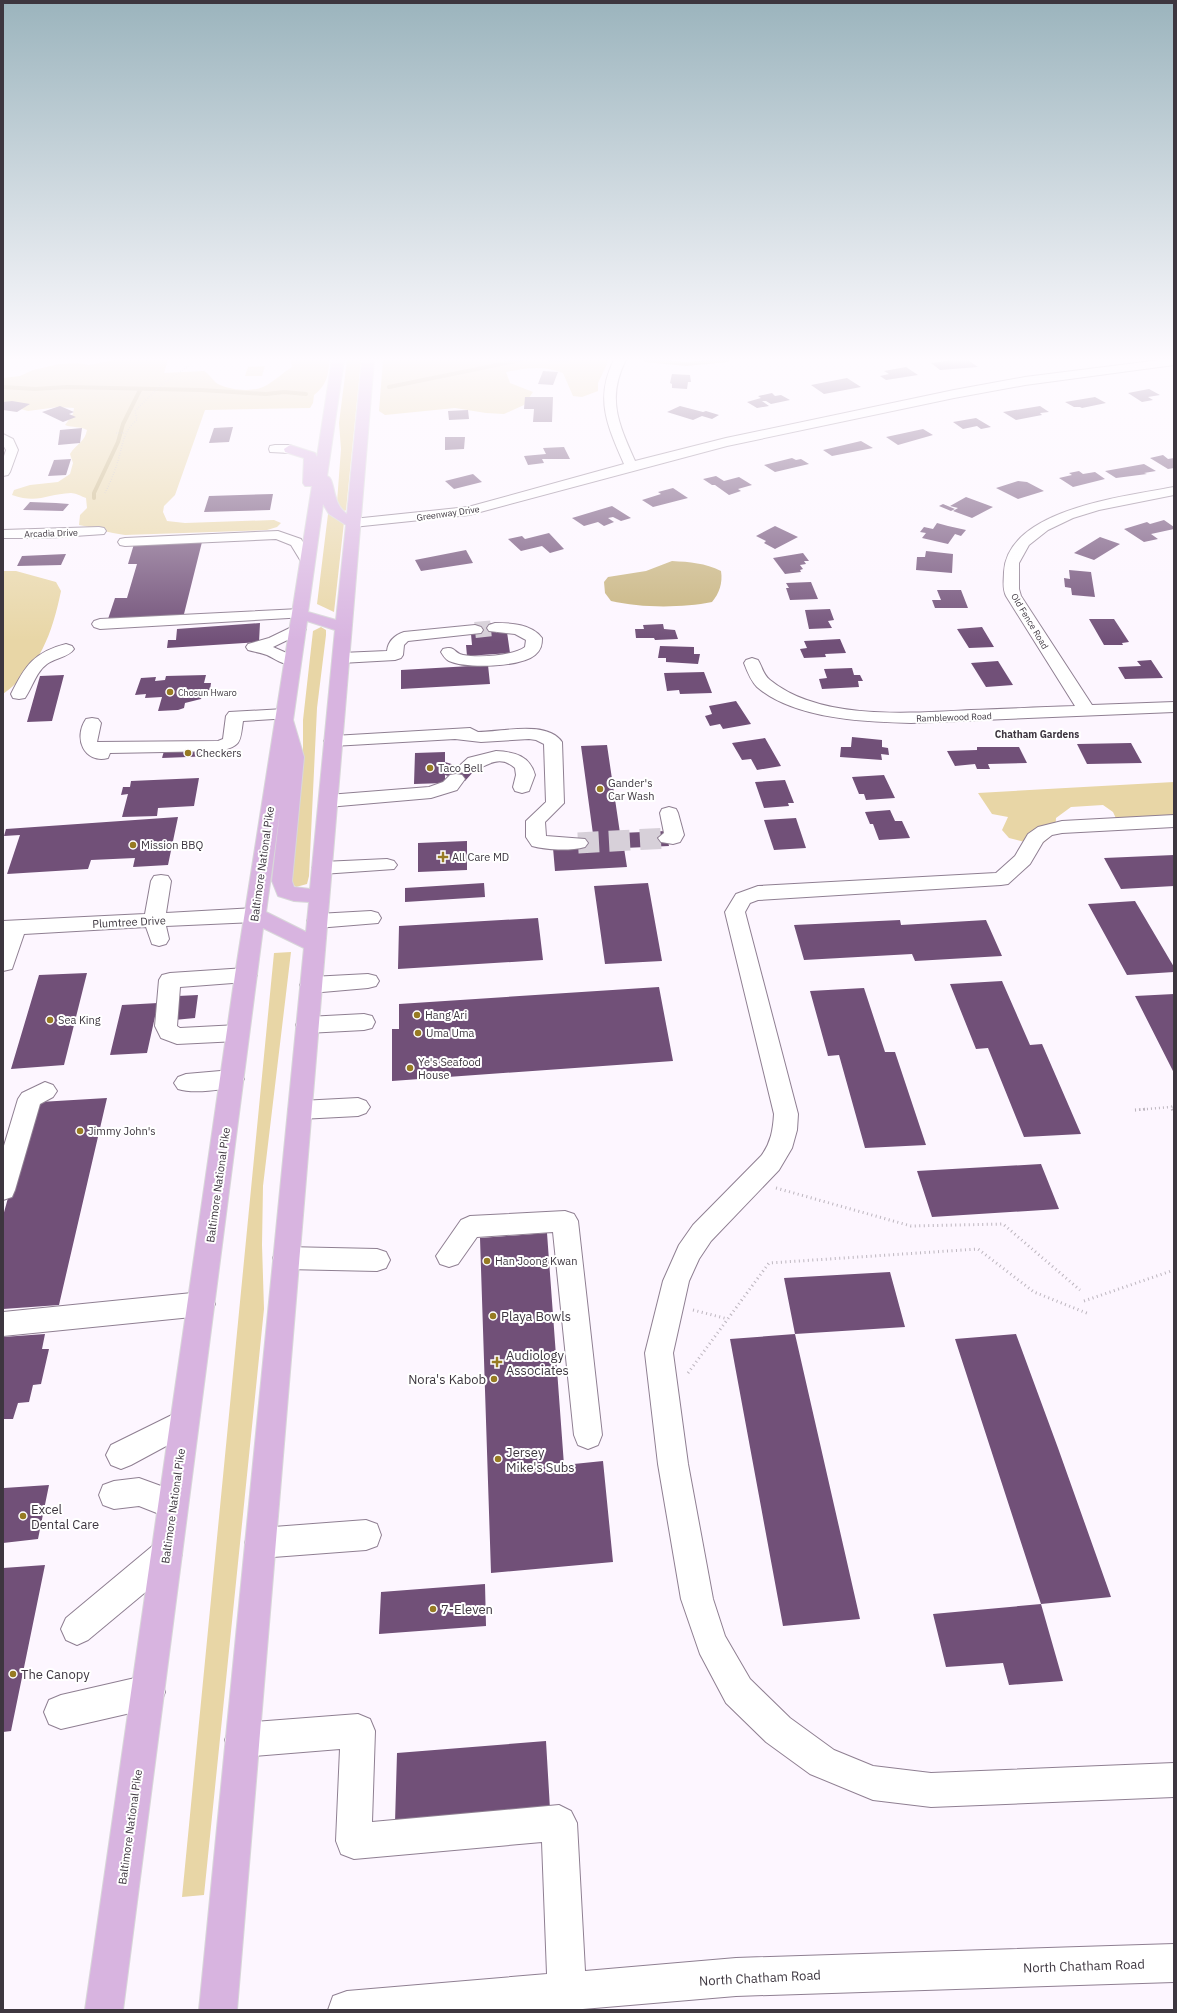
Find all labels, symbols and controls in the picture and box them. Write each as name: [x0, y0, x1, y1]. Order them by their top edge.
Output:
street label: Greenway Drive: [416, 503, 480, 523]
street label: Arcadia Drive: [24, 527, 78, 539]
street label: Old Fence Road: [1009, 591, 1051, 651]
marker: Chosun Hwaro: [165, 687, 175, 697]
place label: Chosun Hwaro: [178, 687, 237, 698]
street label: Ramblewood Road: [916, 710, 992, 724]
district label: Chatham Gardens: [995, 728, 1079, 741]
place label: Checkers: [196, 746, 242, 760]
marker: Checkers: [183, 748, 193, 758]
place label: Taco Bell: [438, 761, 483, 775]
marker: Taco Bell: [425, 763, 435, 773]
place label: Gander's Car Wash: [608, 776, 655, 803]
marker: Gander's Car Wash: [595, 784, 605, 794]
street label: Baltimore National Pike: [247, 805, 277, 923]
place label: Mission BBQ: [141, 838, 203, 852]
marker: Mission BBQ: [128, 840, 138, 850]
place label: All Care MD: [452, 850, 509, 864]
marker: All Care MD: [437, 851, 449, 863]
street label: Plumtree Drive: [92, 913, 166, 931]
place label: Hang Ari: [425, 1008, 467, 1022]
marker: Hang Ari: [412, 1010, 422, 1020]
place label: Sea King: [58, 1013, 101, 1027]
marker: Sea King: [45, 1015, 55, 1025]
place label: Uma Uma: [426, 1026, 475, 1040]
marker: Uma Uma: [413, 1028, 423, 1038]
place label: Ye's Seafood House: [418, 1055, 481, 1082]
marker: Ye's Seafood House: [405, 1063, 415, 1073]
place label: Jimmy John's: [88, 1124, 156, 1138]
marker: Jimmy John's: [75, 1126, 85, 1136]
street label: Baltimore National Pike: [203, 1126, 233, 1244]
place label: Han Joong Kwan: [495, 1254, 577, 1268]
marker: Han Joong Kwan: [482, 1256, 492, 1266]
place label: Playa Bowls: [501, 1308, 571, 1325]
marker: Playa Bowls: [488, 1311, 498, 1321]
place label: Audiology Associates: [506, 1347, 569, 1379]
marker: Audiology Associates: [491, 1356, 503, 1368]
place label: Nora's Kabob: [408, 1371, 486, 1388]
marker: Nora's Kabob: [489, 1374, 499, 1384]
place label: Jersey Mike's Subs: [506, 1444, 575, 1476]
street label: Baltimore National Pike: [158, 1447, 188, 1565]
marker: Jersey Mike's Subs: [493, 1454, 503, 1464]
place label: Excel Dental Care: [31, 1501, 99, 1533]
marker: Excel Dental Care: [18, 1511, 28, 1521]
place label: 7-Eleven: [441, 1601, 493, 1618]
marker: 7-Eleven: [428, 1604, 438, 1614]
place label: The Canopy: [21, 1666, 90, 1683]
marker: The Canopy: [8, 1669, 18, 1679]
street label: Baltimore National Pike: [115, 1768, 145, 1886]
street label: North Chatham Road: [1023, 1955, 1145, 1977]
street label: North Chatham Road: [699, 1966, 821, 1990]

